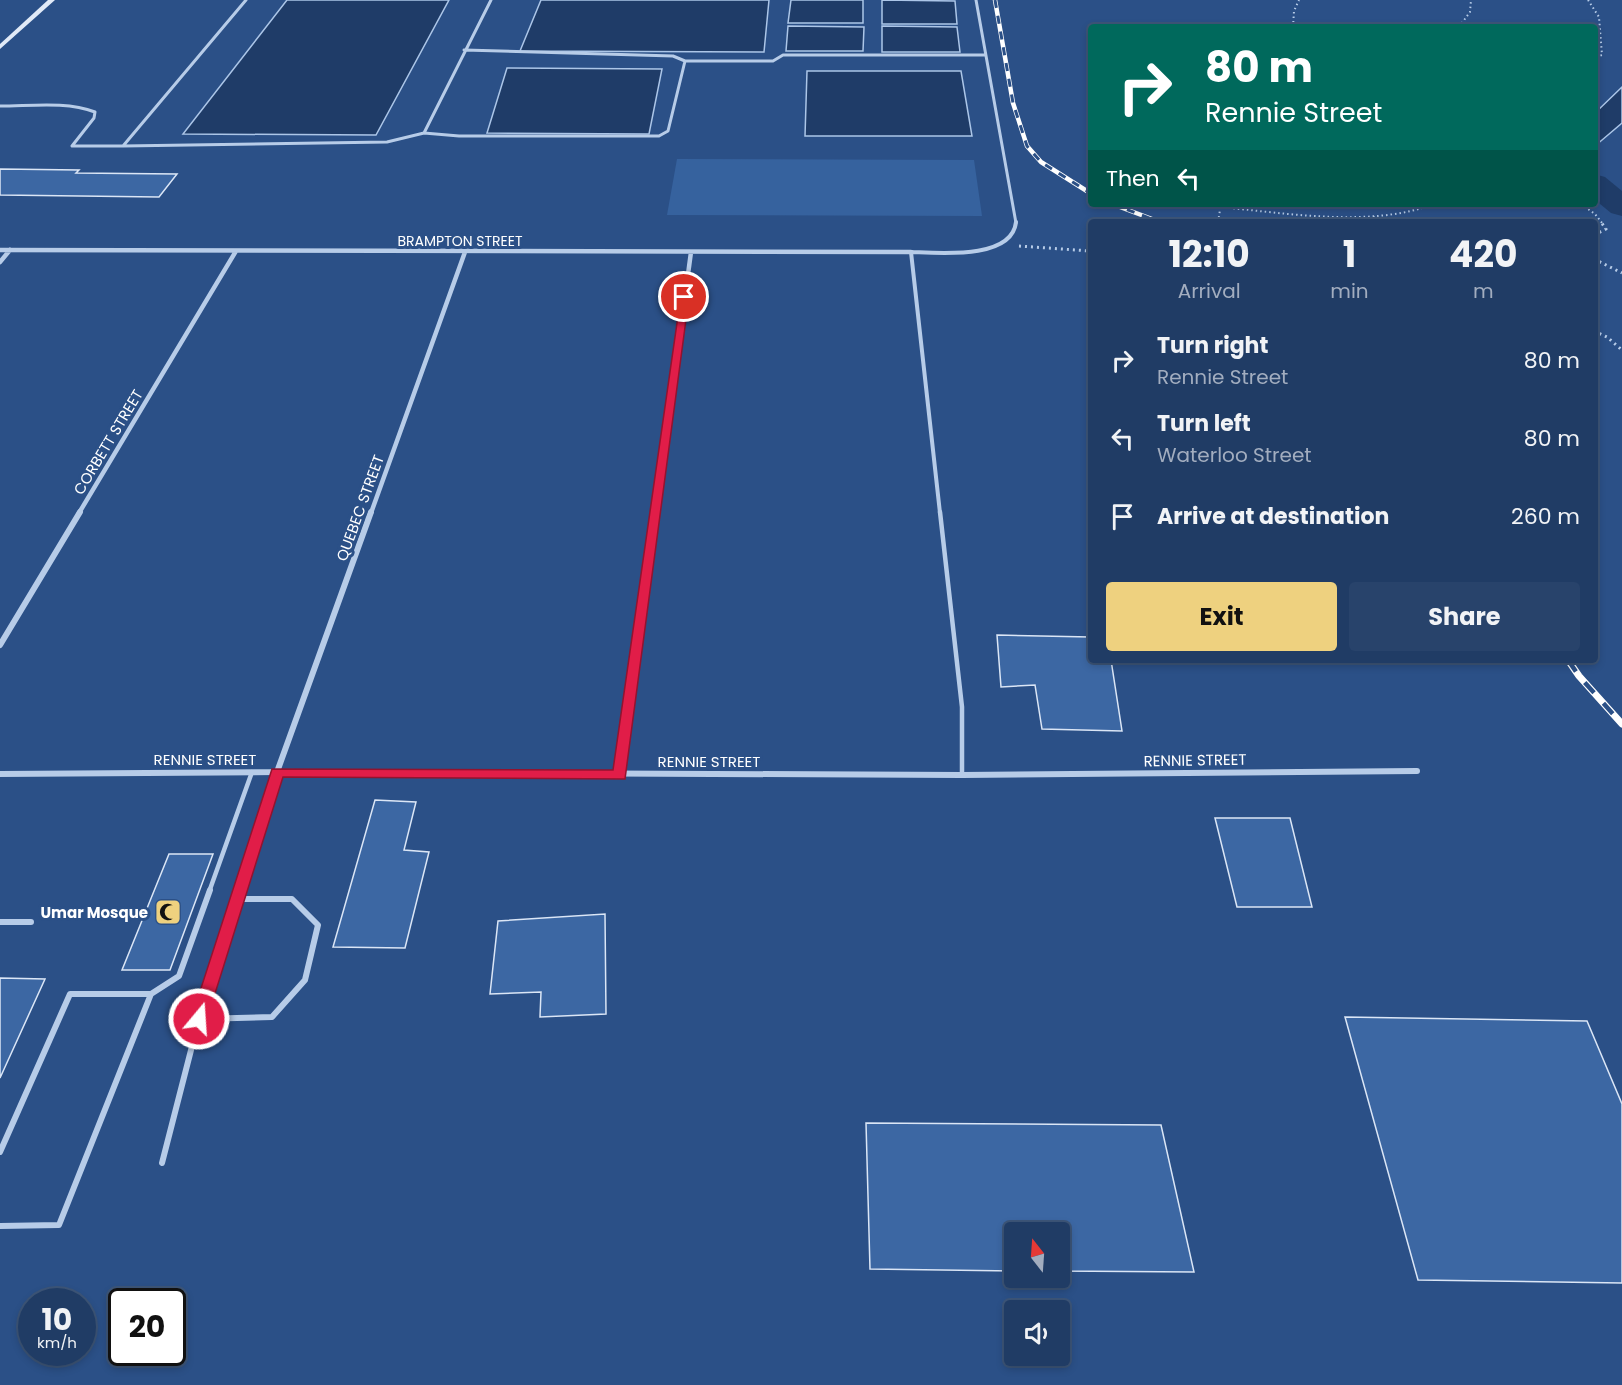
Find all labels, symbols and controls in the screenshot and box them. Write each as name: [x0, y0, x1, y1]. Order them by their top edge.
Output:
text: 80 m: [1205, 38, 1313, 97]
icon: right: [1106, 48, 1184, 126]
text: Rennie Street: [1205, 94, 1382, 131]
icon: left: [1172, 162, 1205, 195]
text: Then: [1106, 163, 1160, 194]
text: 12:10: [1168, 229, 1250, 280]
text: 1: [1343, 229, 1356, 280]
text: 420: [1449, 229, 1518, 280]
street label: BRAMPTON STREET: [397, 231, 523, 251]
pin: [658, 271, 709, 322]
text: Arrival: [1178, 277, 1241, 305]
text: min: [1330, 277, 1369, 305]
text: m: [1473, 277, 1494, 305]
icon: arrive: [667, 280, 700, 313]
text: Turn right: [1157, 330, 1268, 361]
icon: right: [1106, 344, 1139, 377]
text: 80 m: [1524, 345, 1580, 376]
text: Rennie Street: [1157, 363, 1288, 391]
street label: CORBETT STREET: [68, 386, 148, 498]
text: Turn left: [1157, 408, 1251, 439]
icon: left: [1106, 422, 1139, 455]
text: 80 m: [1524, 423, 1580, 454]
text: Waterloo Street: [1157, 441, 1312, 469]
street label: QUEBEC STREET: [331, 452, 389, 564]
icon: arrive: [1106, 500, 1139, 533]
text: Arrive at destination: [1157, 501, 1389, 532]
text: 260 m: [1511, 501, 1580, 532]
button: Exit: [1106, 582, 1337, 651]
button: Share: [1349, 582, 1580, 651]
street label: RENNIE STREET: [154, 749, 256, 770]
street label: RENNIE STREET: [1143, 749, 1247, 771]
street label: RENNIE STREET: [658, 751, 760, 772]
mosque icon: Umar Mosque: [153, 897, 183, 927]
place label: Umar Mosque: [41, 902, 148, 923]
position arrow: [167, 987, 231, 1051]
north arrow: [1004, 1222, 1070, 1288]
map controls: [1004, 1222, 1070, 1366]
speed limit sign: 20: [108, 1288, 186, 1366]
text: 10: [42, 1298, 72, 1341]
button: sound: [1004, 1300, 1070, 1366]
text: km/h: [37, 1332, 77, 1353]

